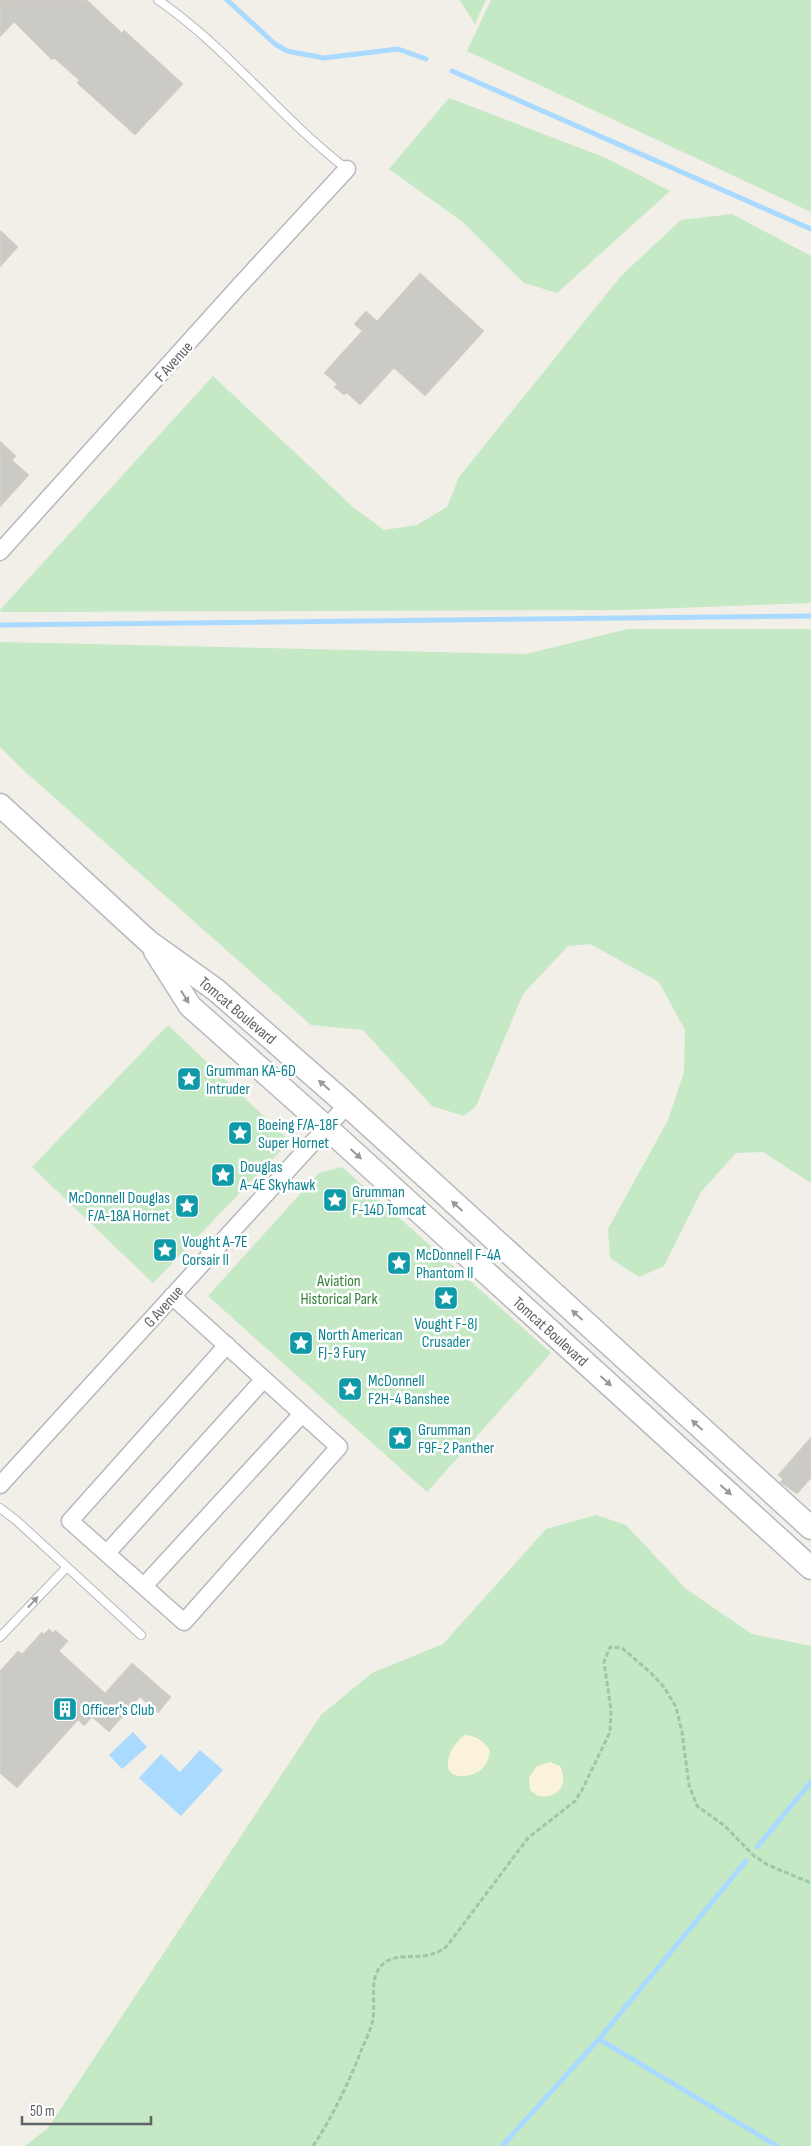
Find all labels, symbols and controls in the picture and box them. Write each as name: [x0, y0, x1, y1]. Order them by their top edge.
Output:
street label: F Avenue: [151, 338, 197, 386]
street label: Tomcat Boulevard: [195, 973, 280, 1049]
one-way arrow: [180, 991, 189, 1004]
place label: Grumman KA-6D Intruder: [206, 1062, 296, 1099]
place icon: Grumman KA-6D Intruder: [176, 1066, 202, 1092]
one-way arrow: [317, 1079, 330, 1090]
place label: Boeing F/A-18F Super Hornet: [258, 1116, 339, 1153]
place icon: Boeing F/A-18F Super Hornet: [227, 1120, 253, 1146]
one-way arrow: [350, 1148, 362, 1160]
place label: Douglas A-4E Skyhawk: [239, 1158, 315, 1195]
place icon: Douglas A-4E Skyhawk: [210, 1162, 236, 1188]
place label: Grumman F-14D Tomcat: [352, 1183, 426, 1220]
place icon: Grumman F-14D Tomcat: [322, 1187, 348, 1213]
place label: McDonnell Douglas F/A-18A Hornet: [68, 1189, 170, 1226]
place icon: McDonnell Douglas F/A-18A Hornet: [174, 1193, 200, 1219]
one-way arrow: [451, 1200, 464, 1211]
place label: Vought A-7E Corsair II: [182, 1233, 248, 1270]
place icon: Vought A-7E Corsair II: [152, 1237, 178, 1263]
place label: McDonnell F-4A Phantom II: [416, 1246, 501, 1283]
place icon: McDonnell F-4A Phantom II: [386, 1250, 412, 1276]
park label: Aviation Historical Park: [300, 1272, 378, 1309]
street label: G Avenue: [140, 1282, 188, 1332]
place icon: Vought F-8J Crusader: [433, 1285, 459, 1311]
street label: Tomcat Boulevard: [508, 1293, 592, 1371]
one-way arrow: [572, 1309, 584, 1321]
place label: Vought F-8J Crusader: [414, 1315, 478, 1352]
place label: North American FJ-3 Fury: [318, 1326, 402, 1363]
place icon: North American FJ-3 Fury: [288, 1330, 314, 1356]
place label: McDonnell F2H-4 Banshee: [368, 1372, 450, 1409]
one-way arrow: [599, 1375, 611, 1387]
place icon: McDonnell F2H-4 Banshee: [337, 1376, 363, 1402]
one-way arrow: [692, 1419, 704, 1431]
place label: Grumman F9F-2 Panther: [418, 1421, 495, 1458]
place icon: Grumman F9F-2 Panther: [387, 1425, 413, 1451]
one-way arrow: [720, 1484, 732, 1496]
one-way arrow: [27, 1596, 39, 1608]
building icon: Officer's Club: [52, 1696, 78, 1722]
place label: Officer's Club: [82, 1701, 154, 1720]
scale bar: [22, 2094, 151, 2126]
text: 50 m: [30, 2102, 55, 2121]

